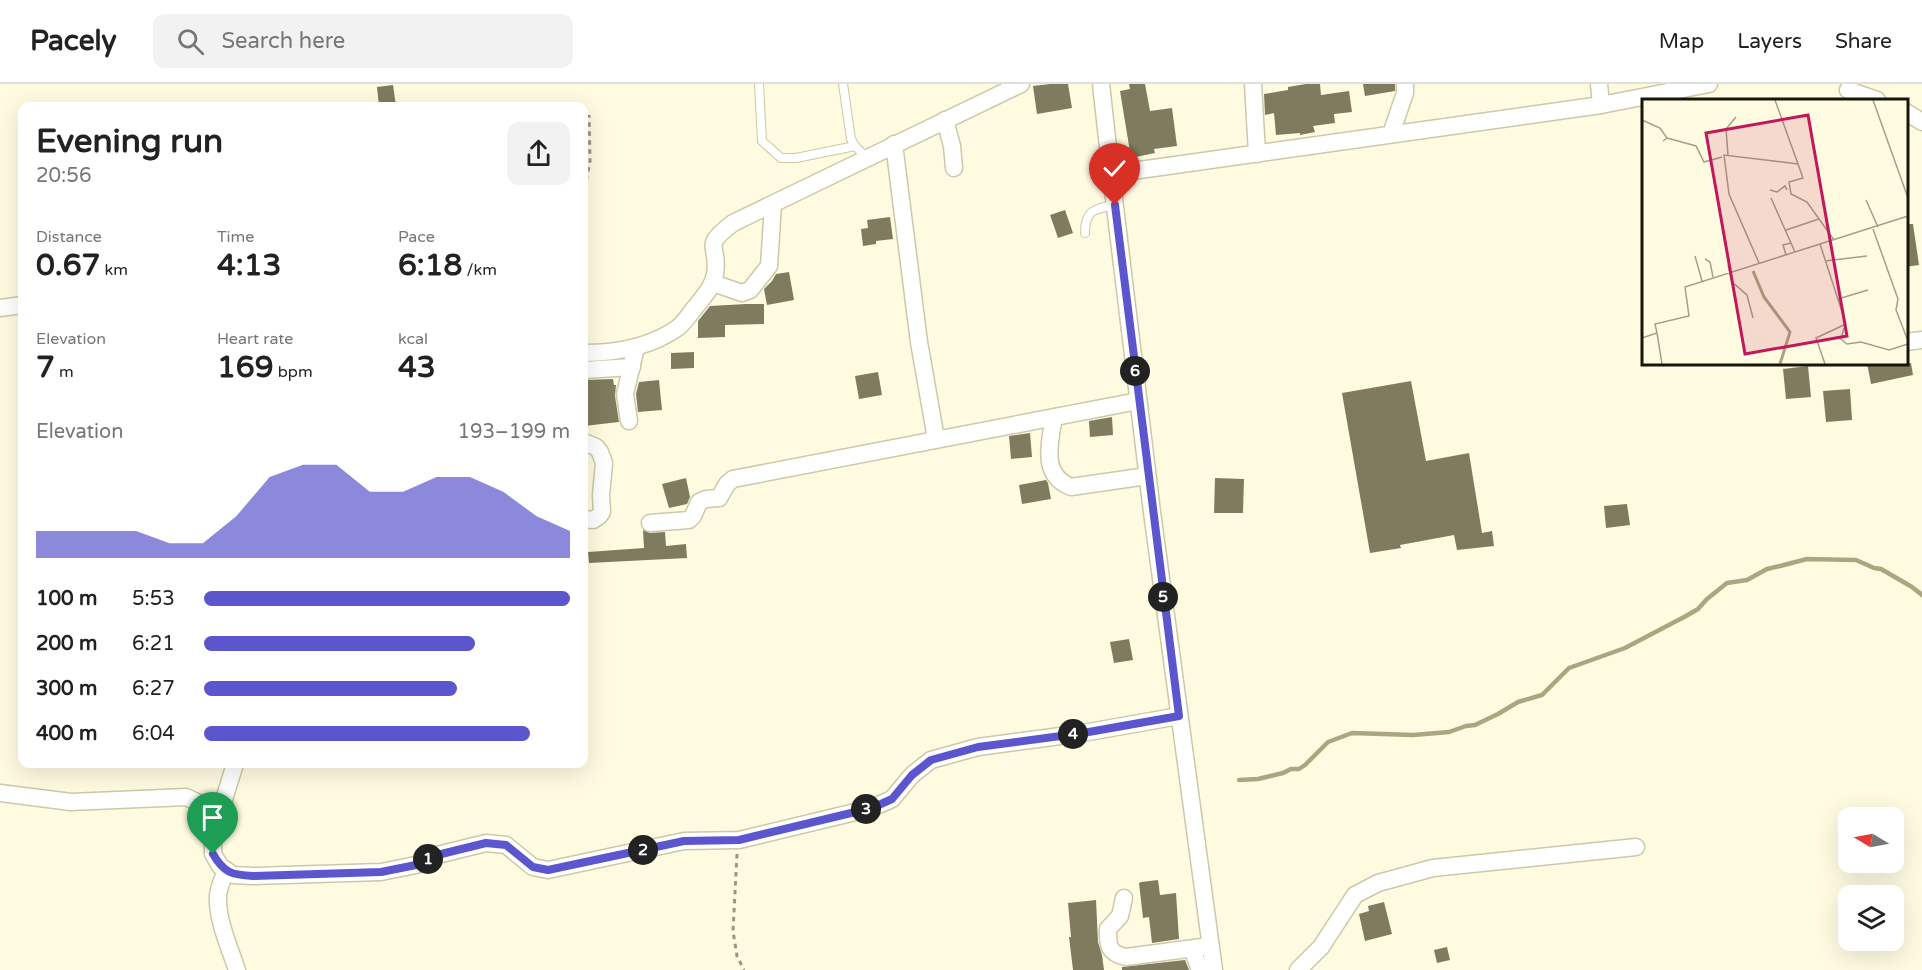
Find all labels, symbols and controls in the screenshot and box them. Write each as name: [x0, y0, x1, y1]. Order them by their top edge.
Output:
search box: [153, 14, 573, 68]
text: Pacely: [30, 24, 117, 58]
icon: search: [174, 25, 207, 58]
text: Search here: [222, 28, 345, 54]
text: Map: [1659, 29, 1704, 54]
text: Layers: [1737, 29, 1802, 54]
text: Share: [1835, 29, 1892, 54]
inset map: [1642, 99, 1907, 364]
text: Evening run: [36, 122, 223, 161]
button: share: [507, 122, 570, 185]
pin: [1089, 143, 1140, 205]
icon: check: [1098, 152, 1131, 185]
text: 20:56: [36, 164, 91, 188]
text: Distance: [36, 227, 102, 247]
text: Time: [217, 227, 254, 247]
text: Pace: [398, 227, 435, 247]
text: 0.67: [36, 247, 100, 284]
text: 4:13: [217, 247, 281, 284]
text: 6:18: [398, 247, 462, 284]
text: km: [100, 260, 128, 280]
text: /km: [462, 260, 497, 280]
text: Elevation: [36, 329, 106, 349]
text: Heart rate: [217, 329, 293, 349]
text: kcal: [398, 329, 428, 349]
text: 7: [36, 349, 55, 386]
text: 169: [217, 349, 274, 386]
text: 43: [398, 349, 436, 386]
pin: 6: [1120, 356, 1150, 386]
text: 6: [1130, 361, 1140, 381]
text: m: [55, 362, 74, 382]
text: bpm: [274, 362, 313, 382]
text: Elevation: [36, 420, 123, 444]
text: 193–199 m: [457, 420, 570, 444]
pin: 5: [1148, 582, 1178, 612]
text: 100 m: [36, 587, 97, 611]
text: 5:53: [132, 587, 175, 611]
text: 5: [1158, 587, 1168, 607]
text: 200 m: [36, 632, 97, 656]
text: 6:21: [132, 632, 175, 656]
text: 300 m: [36, 677, 97, 701]
text: 6:27: [132, 677, 175, 701]
pin: 4: [1058, 719, 1088, 749]
text: 400 m: [36, 722, 97, 746]
text: 6:04: [132, 722, 175, 746]
text: 4: [1068, 724, 1078, 744]
pin: [187, 792, 238, 854]
pin: 3: [851, 794, 881, 824]
text: 3: [861, 799, 871, 819]
icon: arrive: [196, 801, 229, 834]
north arrow: [1838, 807, 1904, 873]
map controls: [1838, 807, 1904, 951]
pin: 2: [628, 835, 658, 865]
text: 2: [638, 840, 648, 860]
pin: 1: [413, 844, 443, 874]
text: 1: [423, 849, 433, 869]
button: layers: [1838, 885, 1904, 951]

